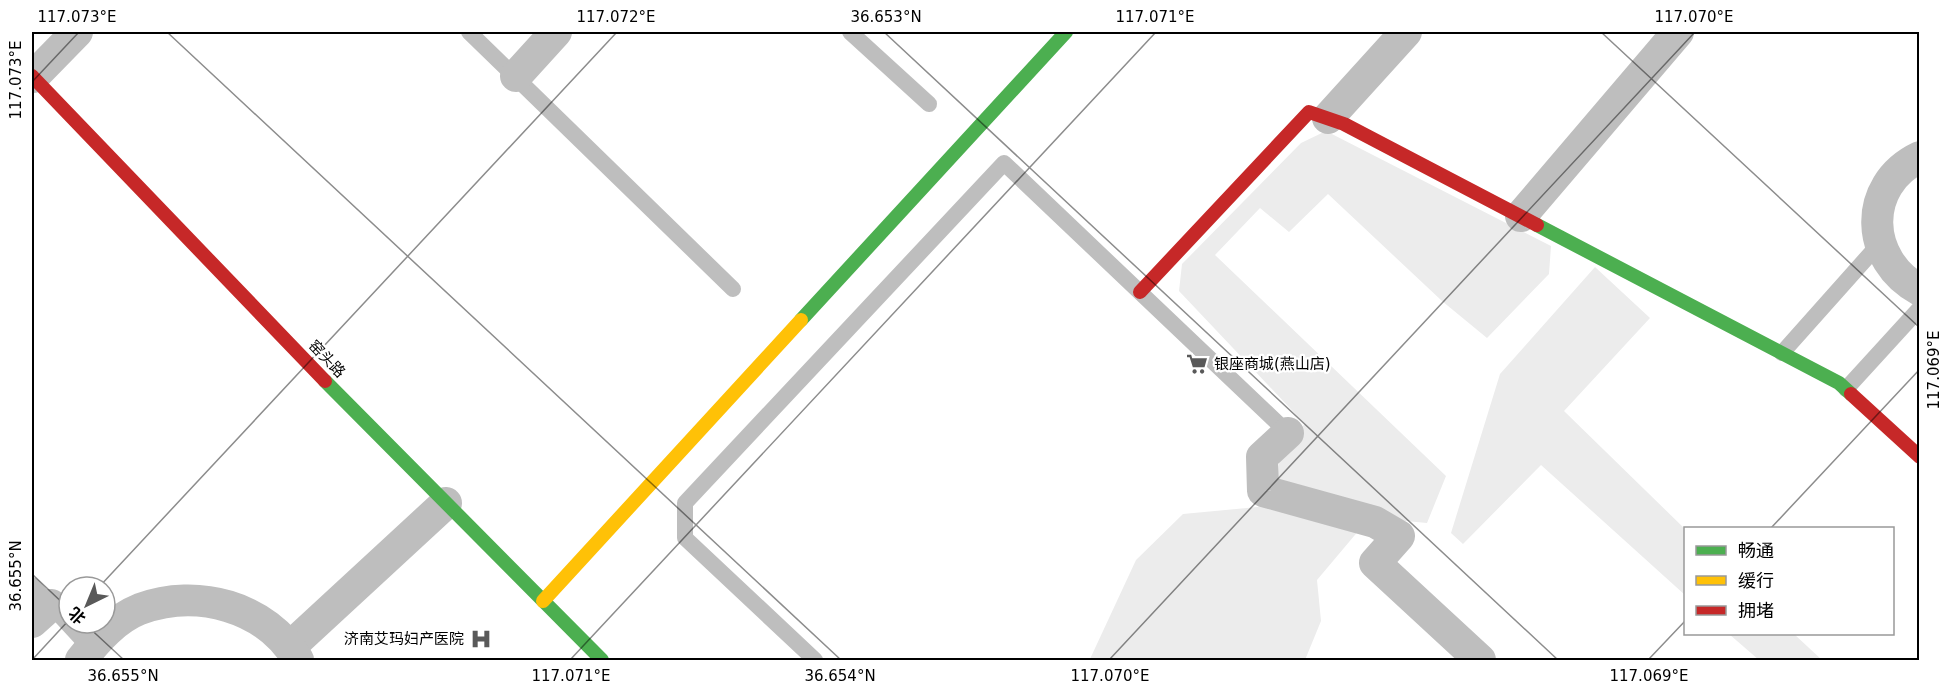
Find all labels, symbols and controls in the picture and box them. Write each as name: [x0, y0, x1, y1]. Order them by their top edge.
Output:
text: 117.073°E: [37, 8, 117, 26]
text: 117.072°E: [576, 8, 656, 26]
text: 36.653°N: [850, 8, 922, 26]
text: 117.071°E: [1115, 8, 1195, 26]
text: 117.070°E: [1654, 8, 1734, 26]
text: 117.073°E: [7, 40, 25, 120]
text: 117.069°E: [1925, 330, 1943, 410]
street label: 窑头路: [305, 337, 349, 381]
supermarket icon: 银座商城(燕山店): [1185, 352, 1209, 376]
place label: 银座商城(燕山店): [1214, 355, 1331, 373]
legend: [1684, 527, 1894, 635]
text: 36.655°N: [7, 540, 25, 612]
text: 畅通: [1738, 540, 1774, 561]
text: 缓行: [1738, 570, 1774, 591]
north arrow: [57, 575, 117, 635]
text: 拥堵: [1738, 600, 1774, 621]
text: 北: [65, 603, 89, 628]
hospital icon: 济南艾玛妇产医院: [469, 627, 493, 651]
place label: 济南艾玛妇产医院: [344, 630, 464, 648]
text: 36.655°N: [87, 667, 159, 685]
text: 117.071°E: [531, 667, 611, 685]
text: 36.654°N: [804, 667, 876, 685]
text: 117.070°E: [1070, 667, 1150, 685]
text: 117.069°E: [1609, 667, 1689, 685]

